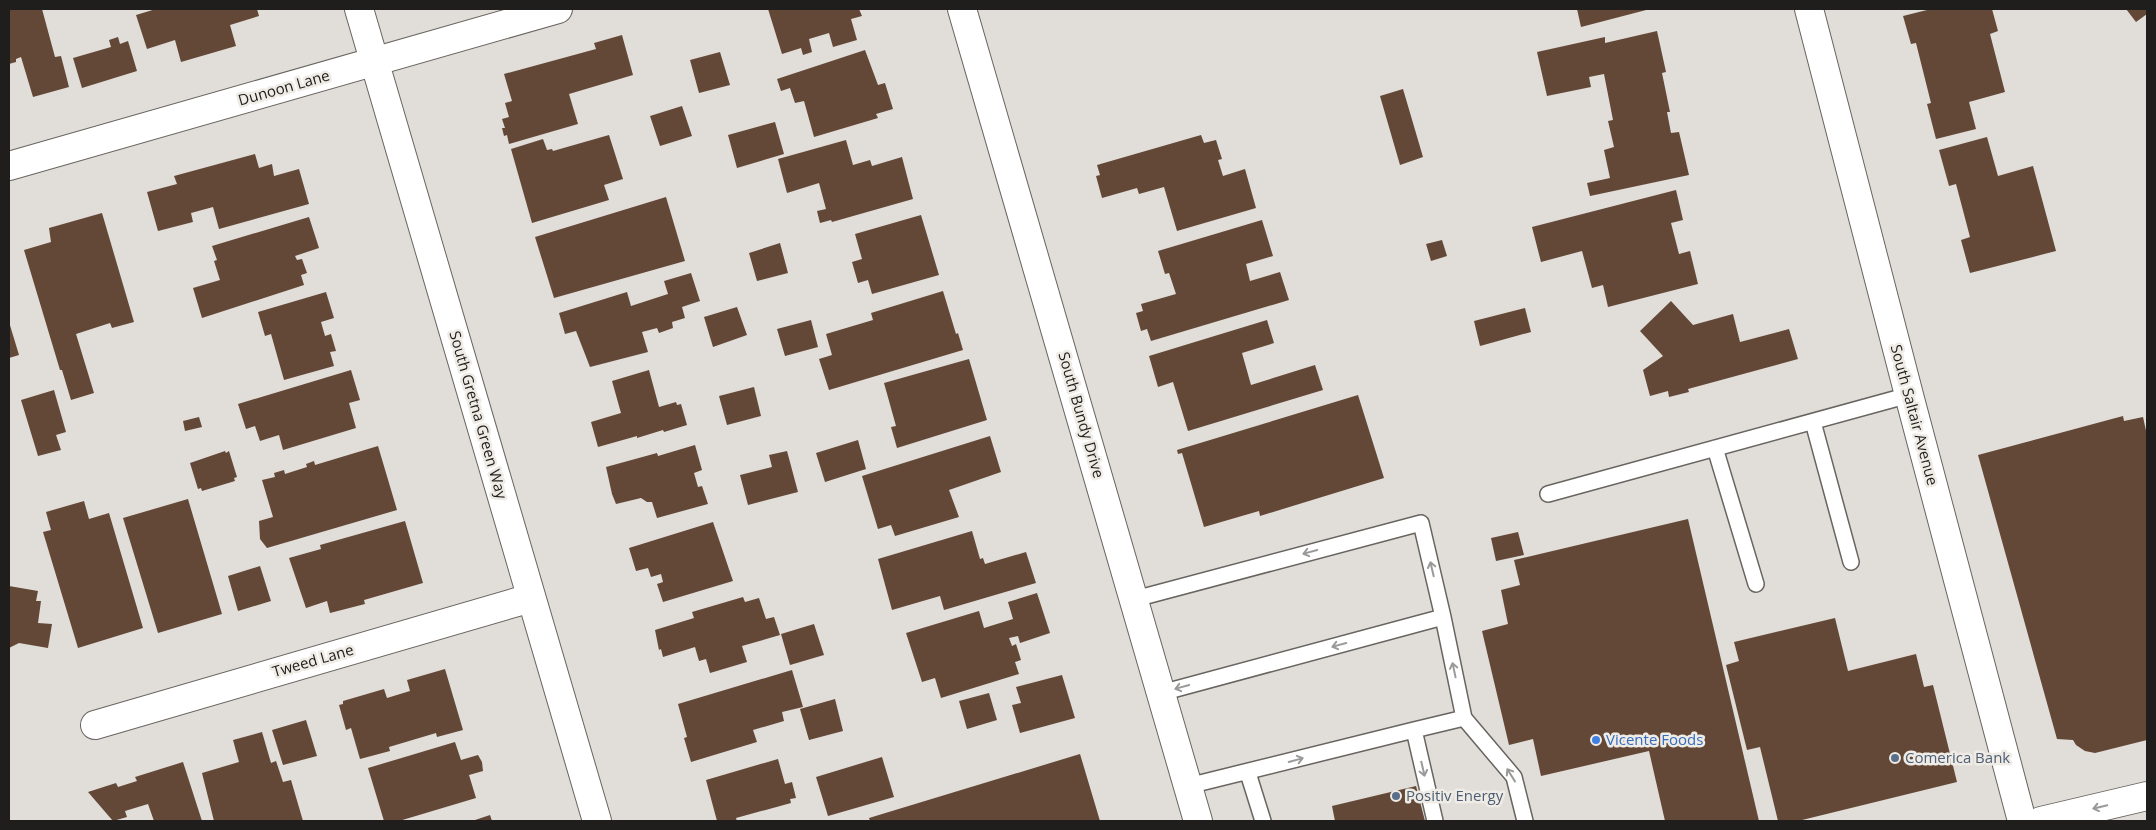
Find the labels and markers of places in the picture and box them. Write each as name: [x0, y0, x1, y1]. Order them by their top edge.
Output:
place label: Vicente Foods: [1606, 729, 1703, 749]
marker: Vicente Foods: [1590, 734, 1602, 746]
place label: Comerica Bank: [1905, 747, 2010, 767]
marker: Comerica Bank: [1889, 752, 1901, 764]
place label: Positiv Energy: [1406, 785, 1504, 805]
marker: Positiv Energy: [1390, 790, 1402, 802]

